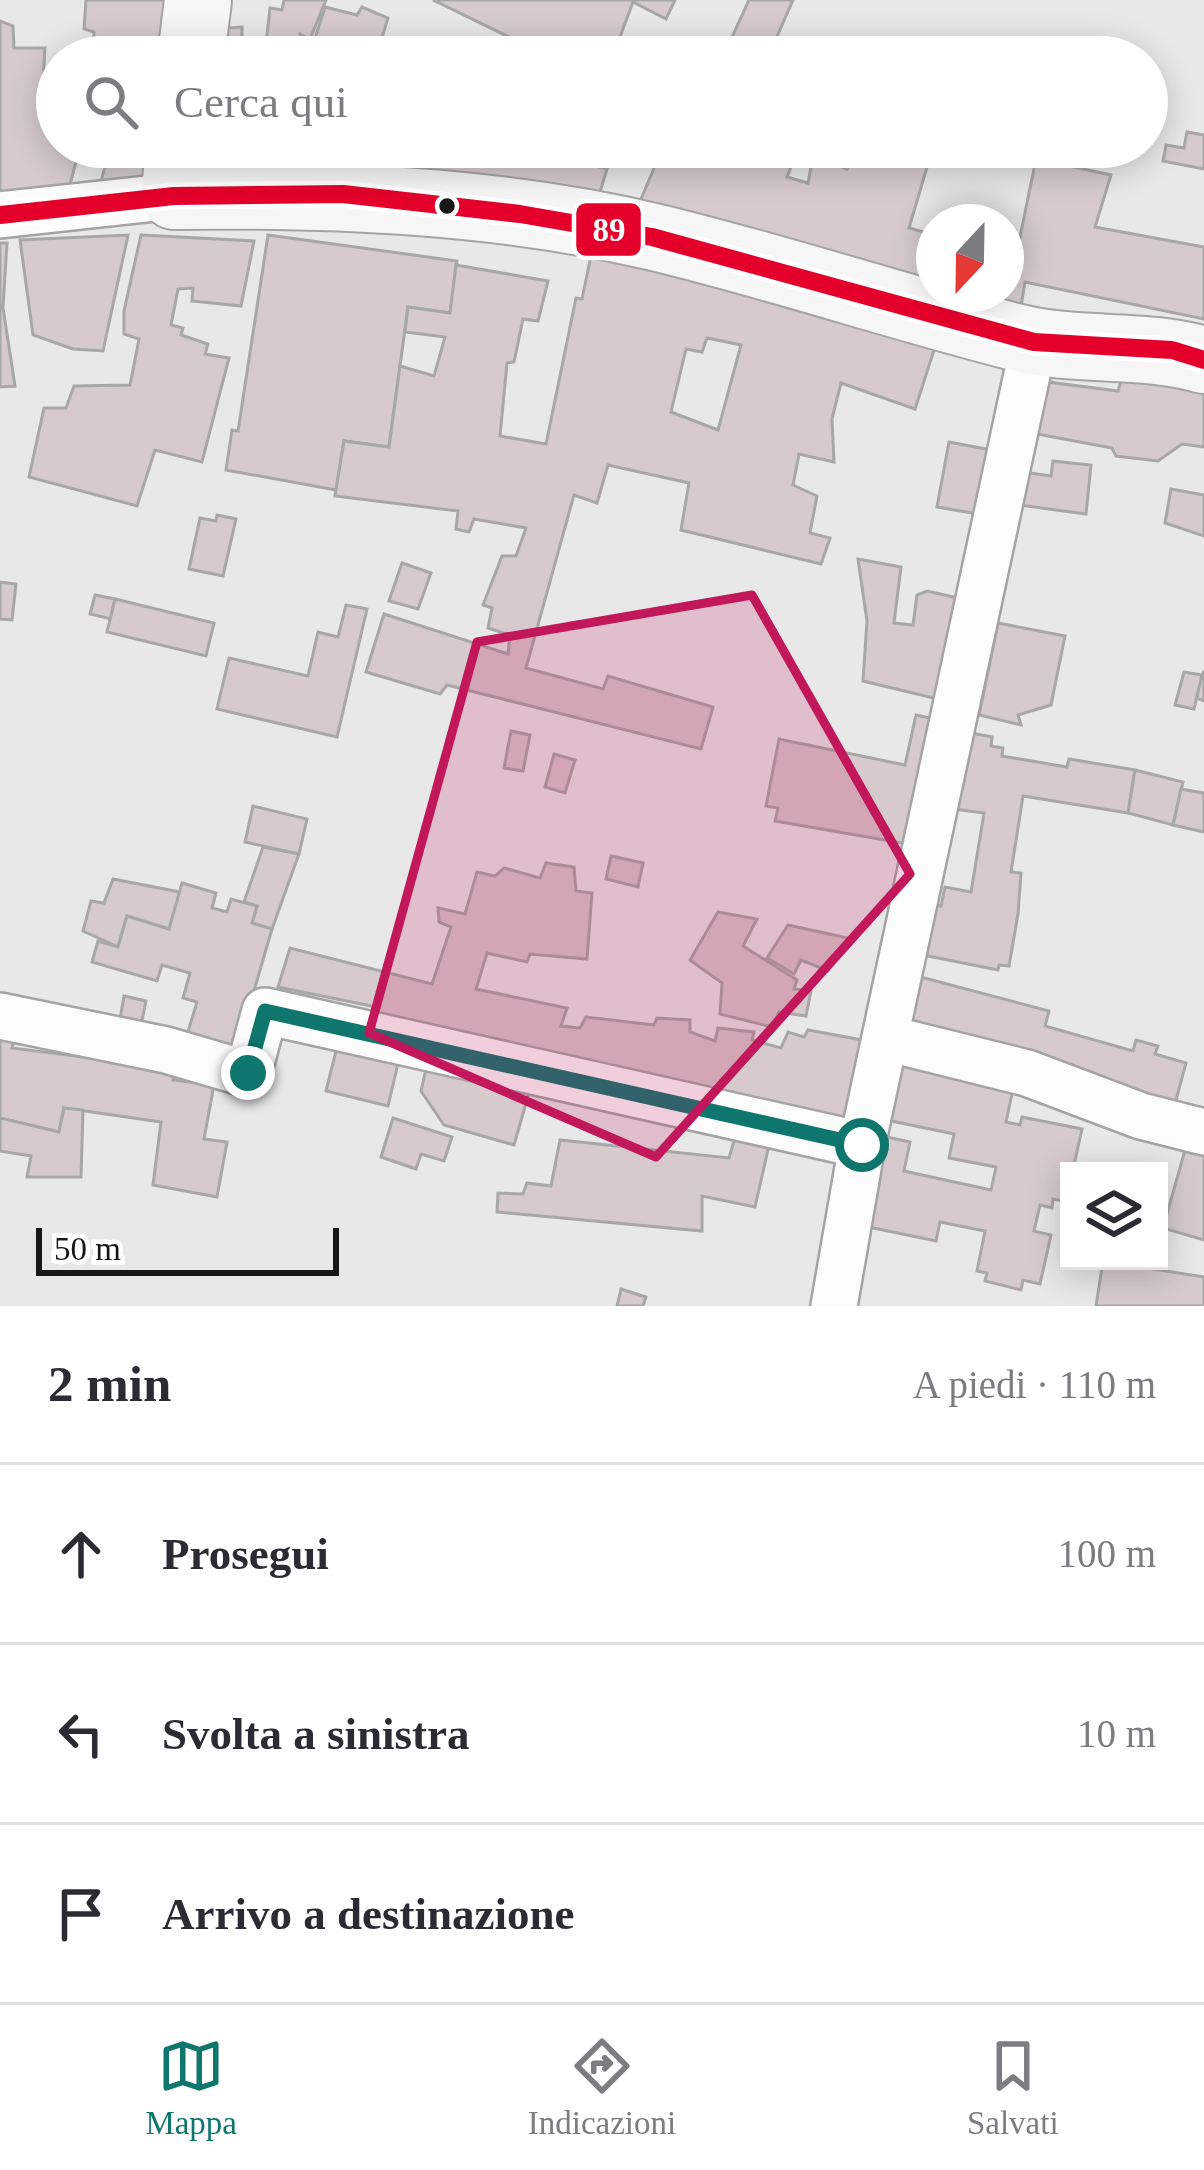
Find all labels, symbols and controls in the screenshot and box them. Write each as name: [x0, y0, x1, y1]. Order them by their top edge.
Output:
search box: [36, 36, 1168, 168]
icon: search: [78, 69, 144, 135]
text: Cerca qui: [174, 77, 348, 127]
unlabelled marker: [436, 195, 458, 217]
line badge: 89: [574, 201, 643, 258]
north arrow: [916, 204, 1024, 312]
text: 89: [593, 212, 626, 248]
route end: [221, 1046, 275, 1100]
route start: [835, 1118, 889, 1172]
map controls: [1060, 1162, 1168, 1270]
button: layers: [1060, 1162, 1168, 1270]
scale bar: [36, 1222, 339, 1275]
text: 50 m: [54, 1231, 121, 1267]
text: 2 min: [48, 1356, 171, 1412]
text: A piedi · 110 m: [913, 1363, 1156, 1406]
icon: ahead: [48, 1521, 114, 1587]
text: Prosegui: [162, 1529, 329, 1579]
text: 100 m: [1057, 1532, 1156, 1575]
icon: left: [48, 1701, 114, 1767]
text: Svolta a sinistra: [162, 1709, 470, 1759]
text: 10 m: [1077, 1712, 1156, 1755]
icon: arrive: [48, 1881, 114, 1947]
text: Arrivo a destinazione: [162, 1889, 574, 1939]
tab: Mappa: [145, 2033, 237, 2142]
tab: Indicazioni: [528, 2033, 676, 2142]
tab: Salvati: [967, 2033, 1059, 2142]

